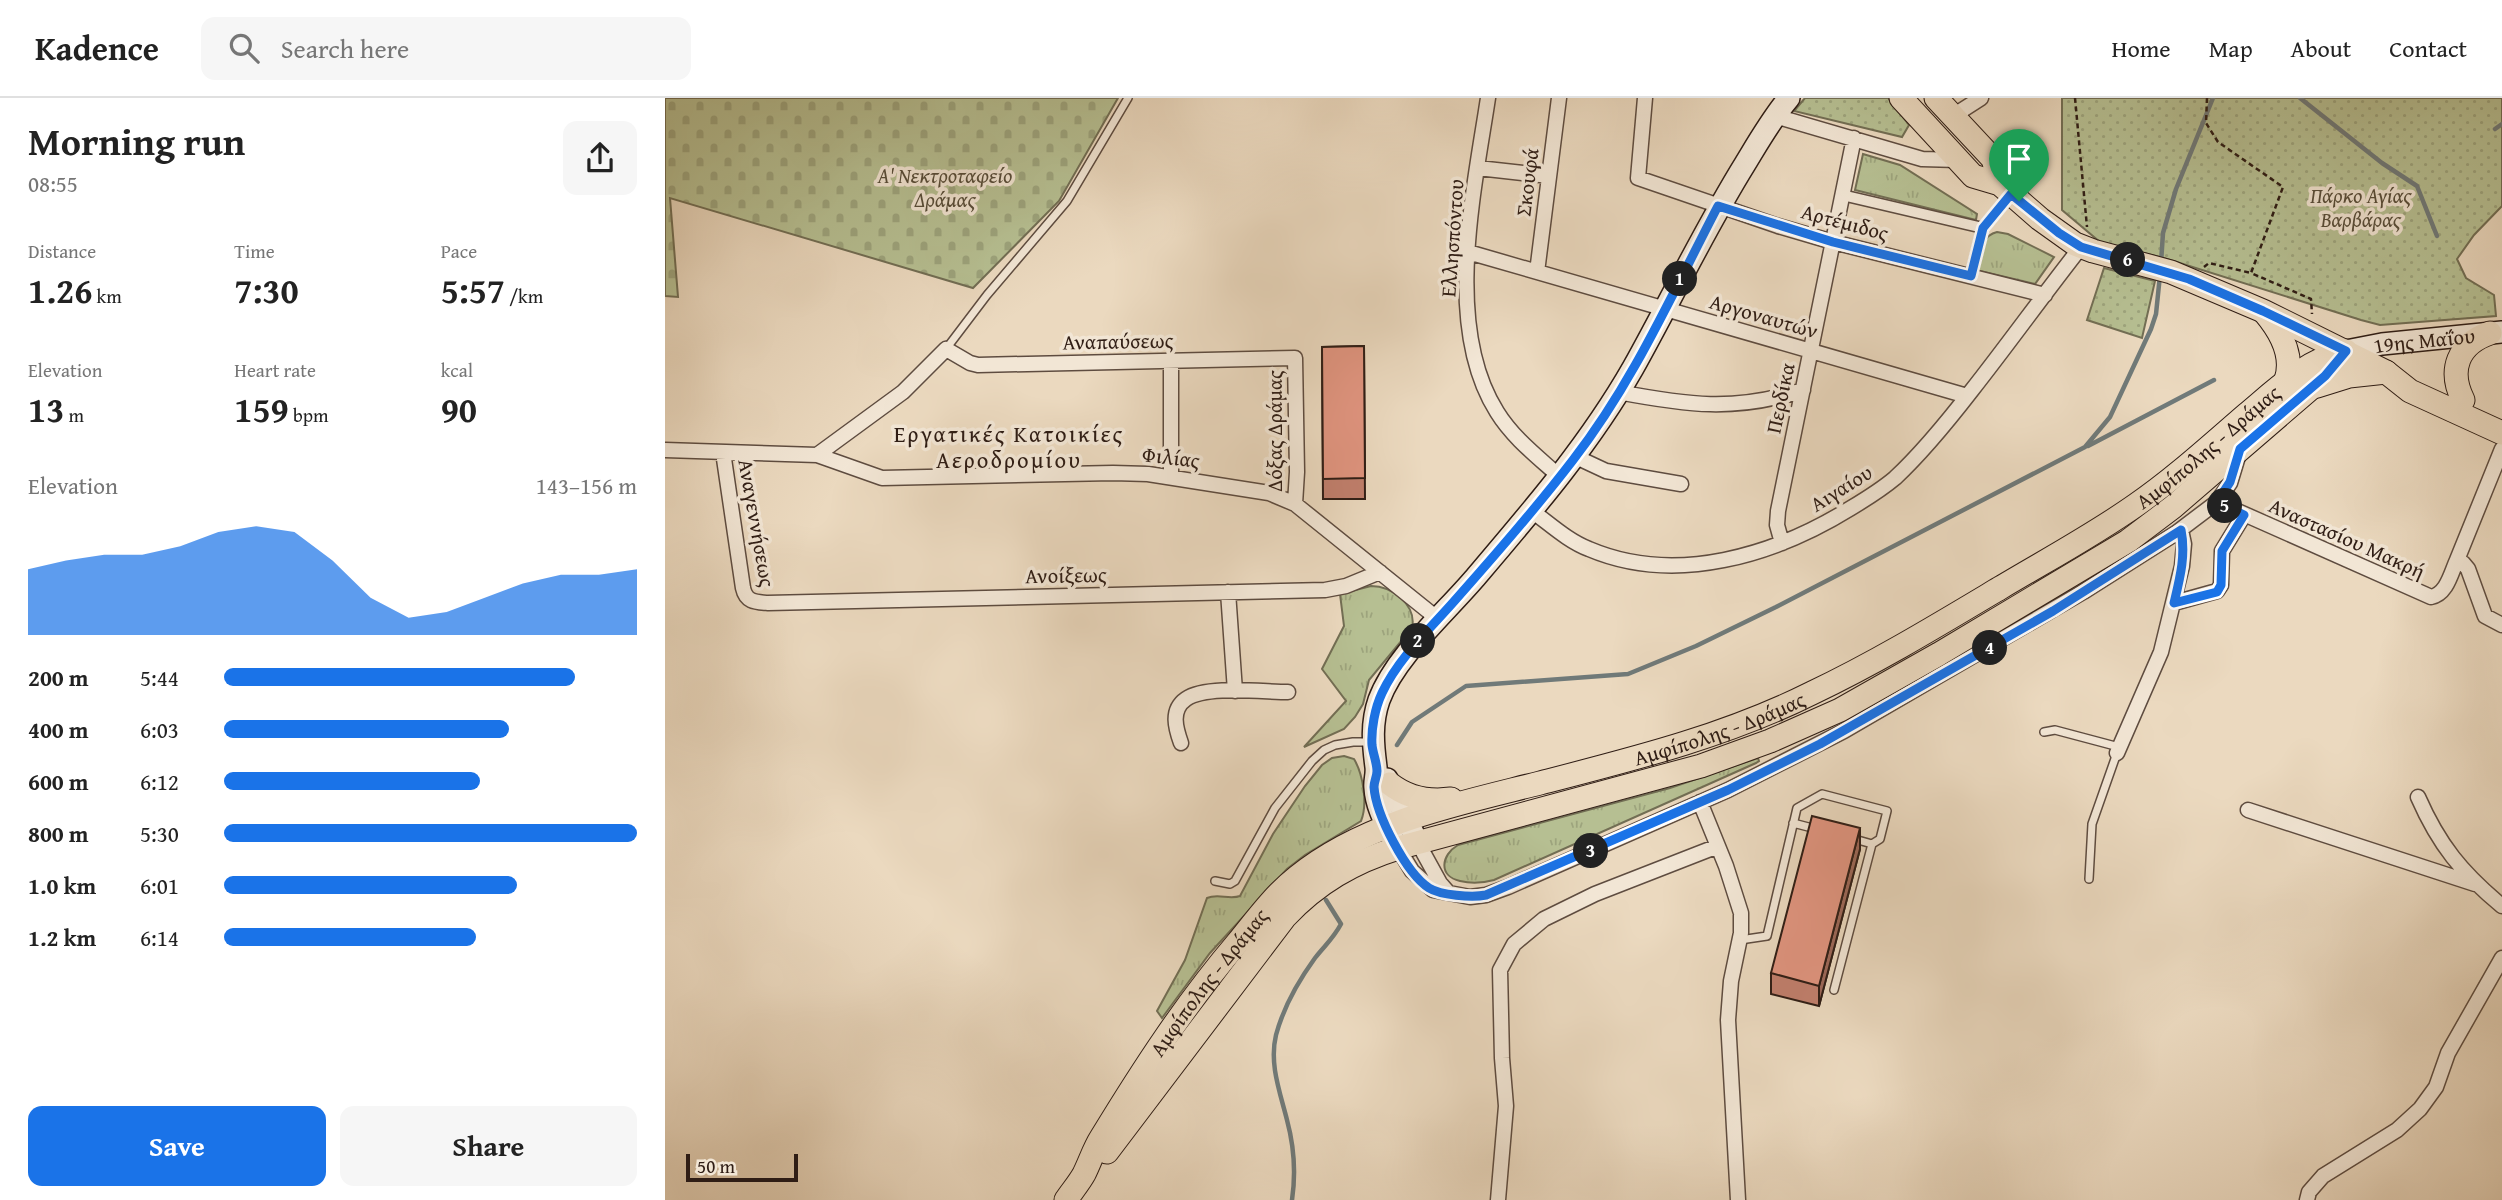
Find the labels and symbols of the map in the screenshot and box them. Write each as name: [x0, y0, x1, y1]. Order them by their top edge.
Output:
pin: [1989, 129, 2049, 201]
street label: Σκουφά: [1507, 146, 1547, 218]
park label: Α' Νεκτροταφείο Δράμας: [877, 160, 1013, 215]
street label: Ελλησπόντου: [1432, 178, 1472, 298]
park label: Πάρκο Αγίας Βαρβάρας: [2309, 180, 2412, 235]
street label: Αρτέμιδος: [1798, 195, 1892, 249]
pin: 6: [2111, 242, 2145, 278]
pin: 1: [1663, 262, 1697, 296]
street label: Αργοναυτών: [1706, 286, 1822, 346]
street label: 19ης Μαΐου: [2371, 319, 2476, 361]
street label: Αναπαύσεως: [1062, 325, 1174, 357]
street label: Περδίκα: [1757, 360, 1803, 436]
street label: Δόξας Δράμας: [1259, 370, 1290, 492]
street label: Αμφίπολης - Δράμας: [2129, 377, 2287, 516]
district label: Εργατικές Κατοικίες Αεροδρομίου: [894, 417, 1124, 476]
street label: Φιλίας: [1140, 438, 1202, 476]
street label: Αναγεννήσεως: [730, 457, 784, 590]
street label: Αιγαίου: [1804, 457, 1878, 519]
pin: 5: [2207, 488, 2243, 524]
street label: Αναστασίου Μακρή: [2264, 490, 2430, 586]
street label: Ανοίξεως: [1025, 559, 1107, 591]
pin: 2: [1401, 624, 1435, 658]
pin: 4: [1973, 630, 2007, 666]
street label: Αμφίπολης - Δράμας: [1630, 683, 1810, 773]
pin: 3: [1573, 834, 1609, 868]
street label: Αμφίπολης - Δράμας: [1141, 901, 1275, 1062]
scale bar: [686, 1151, 798, 1183]

